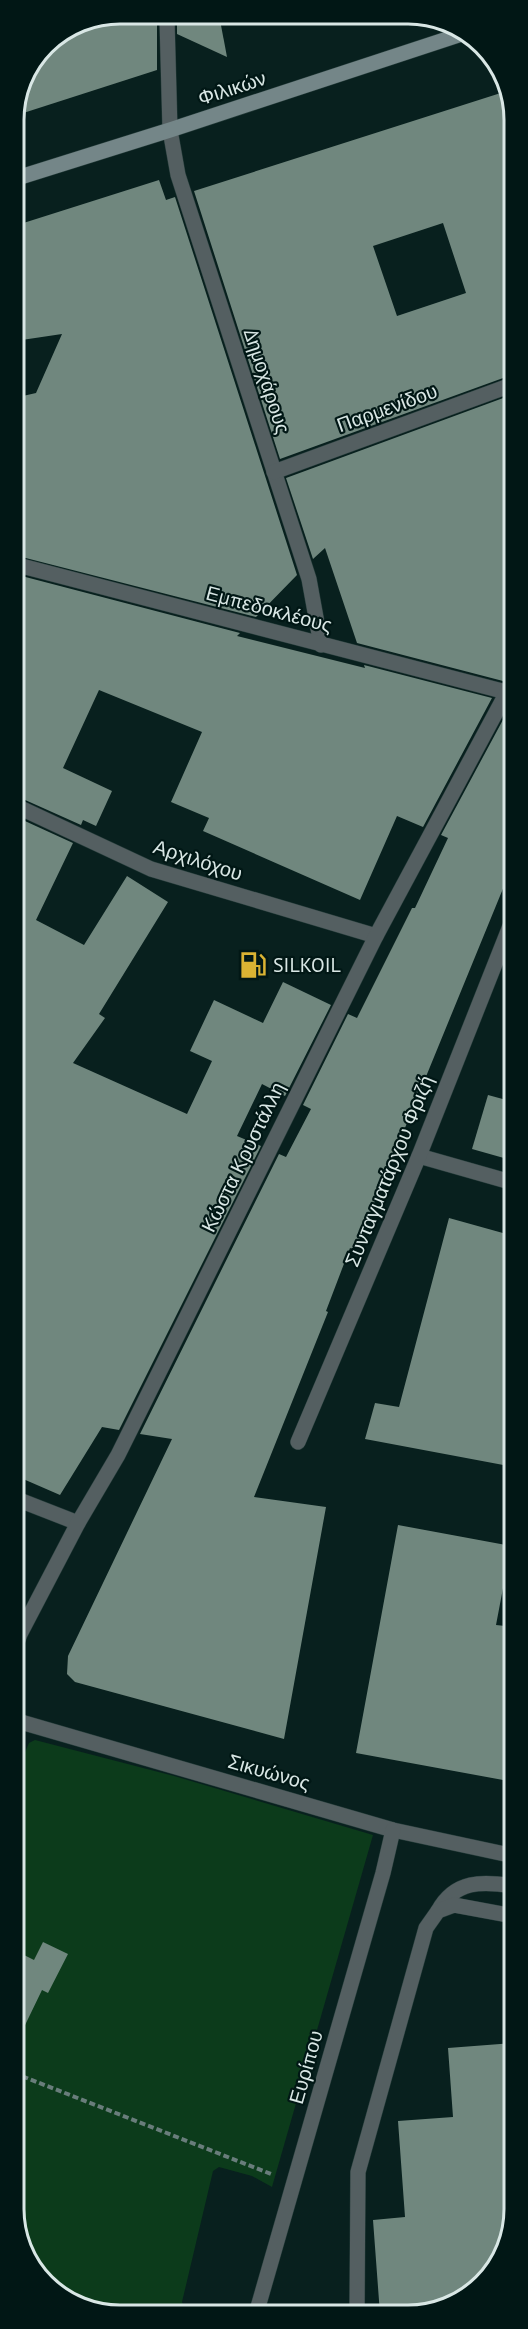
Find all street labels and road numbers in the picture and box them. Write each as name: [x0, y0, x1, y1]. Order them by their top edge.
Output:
street label: Φιλικών: [195, 65, 269, 111]
street label: Δημοχάρους: [238, 325, 296, 437]
street label: Παρμενίδου: [333, 378, 441, 438]
street label: Εμπεδοκλέους: [203, 580, 335, 638]
street label: Αρχιλόχου: [150, 833, 246, 887]
street label: Συνταγματάρχου Φριζή: [339, 1071, 439, 1271]
street label: Κώστα Κρυστάλλη: [195, 1078, 291, 1236]
street label: Σικυώνος: [225, 1748, 313, 1796]
street label: Ευρίπου: [283, 2027, 329, 2107]

